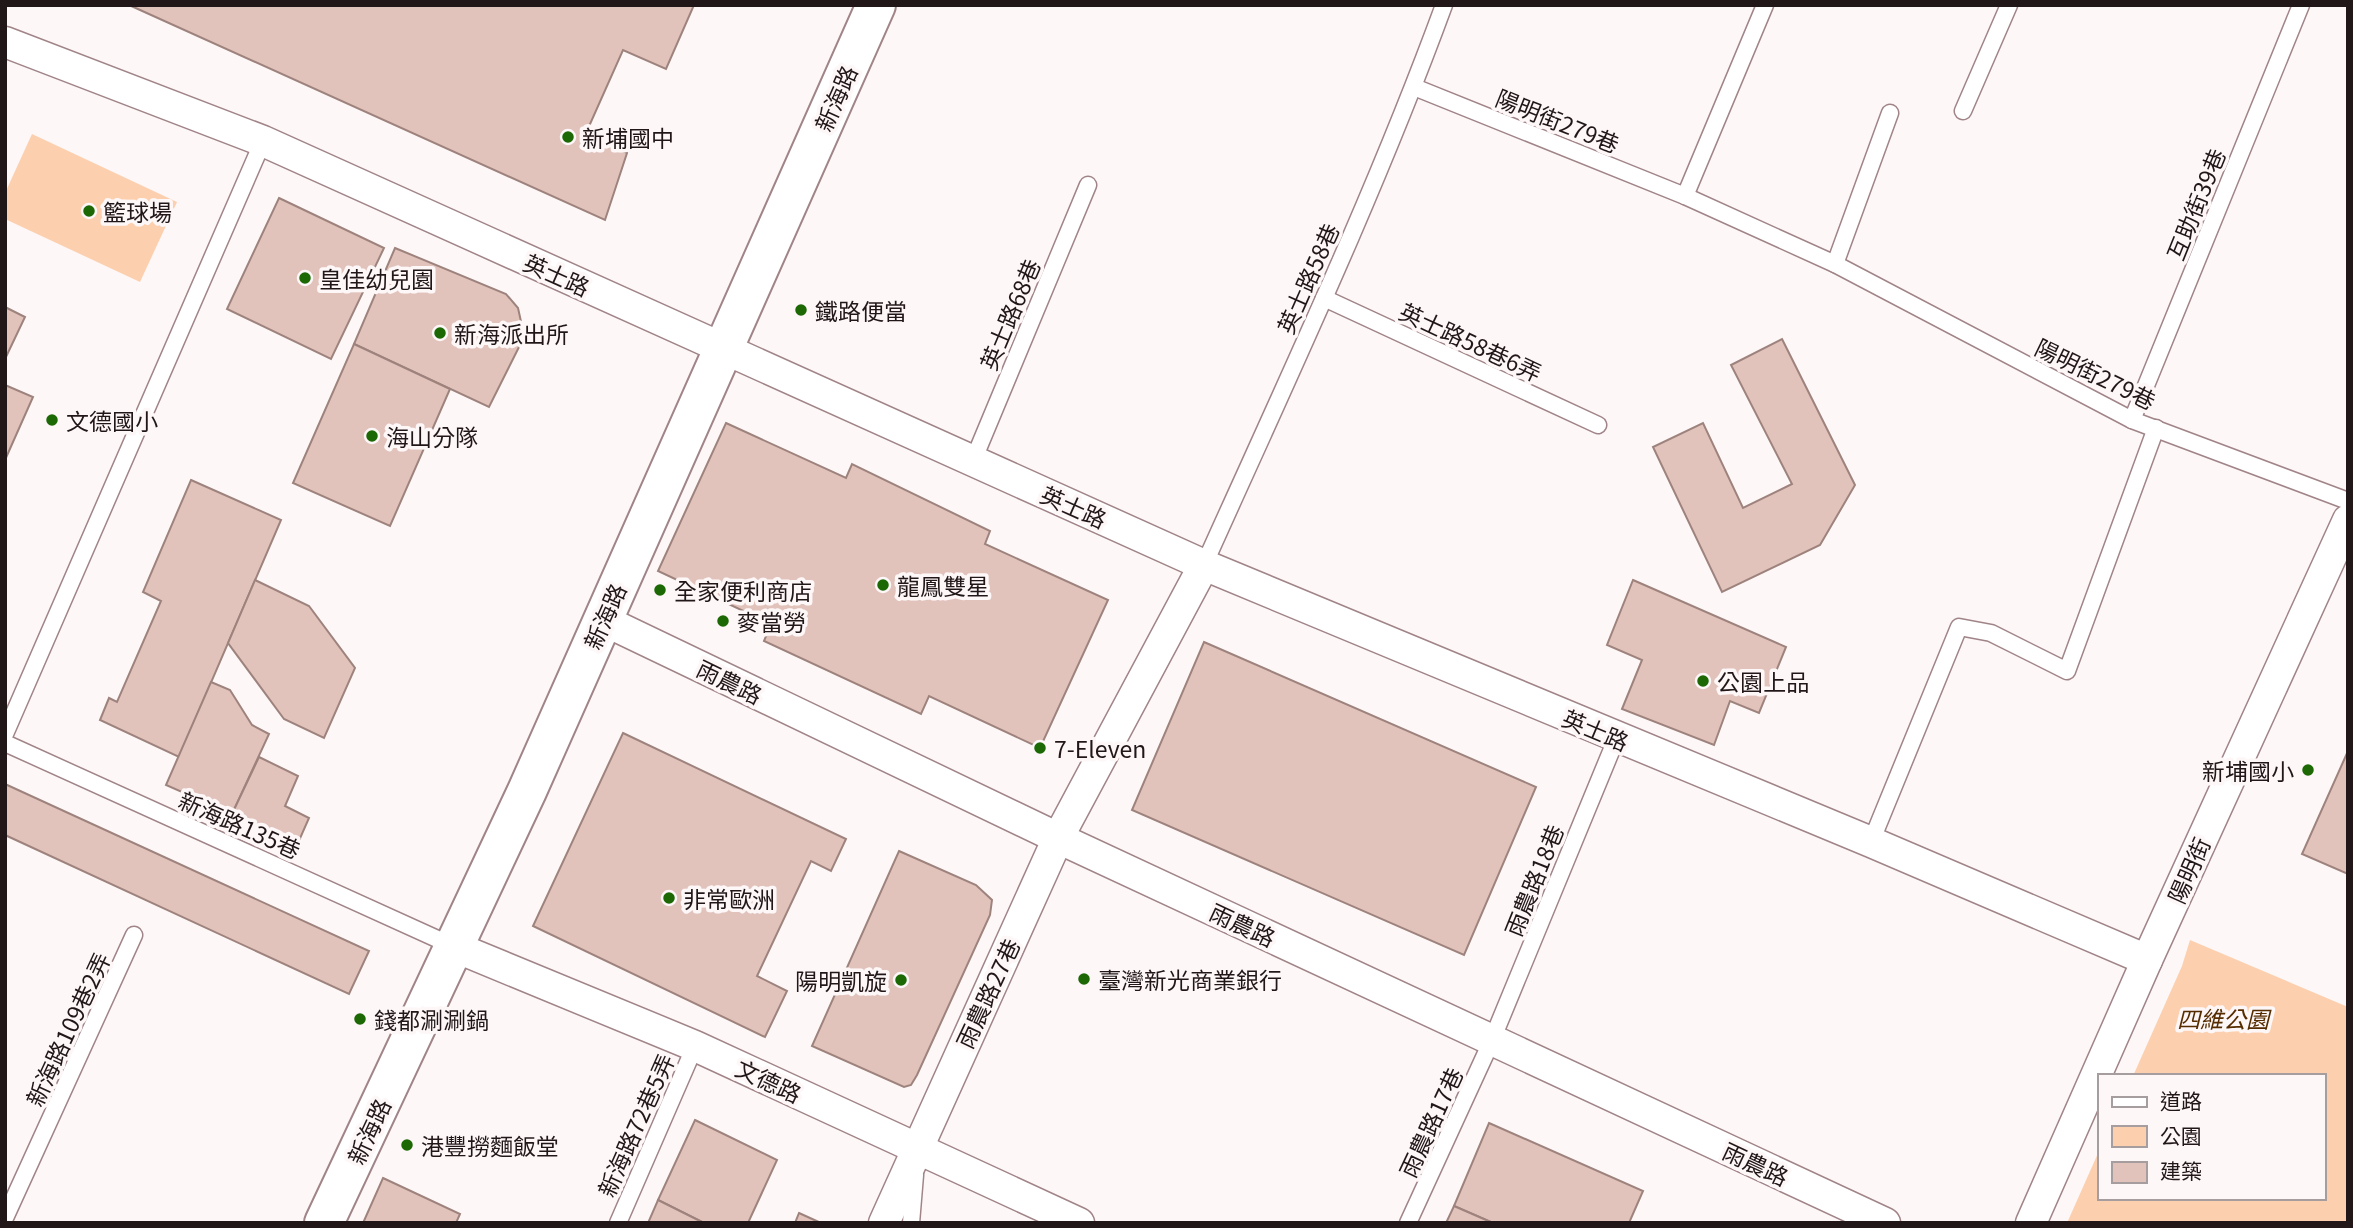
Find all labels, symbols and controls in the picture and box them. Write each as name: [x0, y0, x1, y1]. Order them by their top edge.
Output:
street label: 新海路: [805, 60, 865, 136]
street label: 陽明街279巷: [1491, 80, 1625, 160]
place label: 新埔國中: [582, 120, 674, 154]
marker: 新埔國中: [560, 129, 576, 145]
street label: 互助街39巷: [2157, 143, 2233, 265]
place label: 籃球場: [103, 194, 172, 228]
marker: 籃球場: [81, 203, 97, 219]
street label: 英士路58巷: [1268, 217, 1346, 339]
street label: 英士路: [519, 244, 595, 304]
street label: 英士路68巷: [970, 253, 1048, 375]
place label: 皇佳幼兒園: [319, 261, 434, 295]
marker: 皇佳幼兒園: [297, 270, 313, 286]
place label: 鐵路便當: [815, 293, 907, 327]
street label: 英士路58巷6弄: [1394, 293, 1548, 389]
marker: 鐵路便當: [793, 302, 809, 318]
place label: 新海派出所: [454, 316, 569, 350]
marker: 新海派出所: [432, 325, 448, 341]
street label: 陽明街279巷: [2030, 329, 2162, 417]
place label: 文德國小: [66, 403, 158, 437]
marker: 文德國小: [44, 412, 60, 428]
place label: 海山分隊: [386, 419, 478, 453]
marker: 海山分隊: [364, 428, 380, 444]
street label: 英士路: [1036, 476, 1112, 536]
place label: 龍鳳雙星: [897, 568, 989, 602]
place label: 全家便利商店: [674, 573, 812, 607]
marker: 龍鳳雙星: [875, 577, 891, 593]
street label: 新海路: [574, 578, 634, 654]
marker: 全家便利商店: [652, 582, 668, 598]
place label: 麥當勞: [737, 604, 806, 638]
marker: 麥當勞: [715, 613, 731, 629]
street label: 雨農路: [692, 651, 768, 711]
place label: 公園上品: [1717, 664, 1809, 698]
marker: 公園上品: [1695, 673, 1711, 689]
street label: 英士路: [1558, 700, 1634, 758]
place label: 7-Eleven: [1054, 731, 1146, 765]
marker: 7-Eleven: [1032, 740, 1048, 756]
place label: 新埔國小: [2202, 753, 2294, 787]
marker: 新埔國小: [2300, 762, 2316, 778]
street label: 新海路135巷: [174, 782, 306, 866]
street label: 雨農路18巷: [1495, 819, 1571, 941]
street label: 陽明街: [2158, 832, 2218, 908]
place label: 非常歐洲: [683, 881, 775, 915]
marker: 非常歐洲: [661, 890, 677, 906]
street label: 雨農路: [1205, 894, 1281, 954]
street label: 雨農路27巷: [947, 933, 1027, 1053]
street label: 新海路109巷2弄: [17, 947, 117, 1111]
place label: 臺灣新光商業銀行: [1098, 962, 1282, 996]
place label: 陽明凱旋: [795, 963, 887, 997]
marker: 臺灣新光商業銀行: [1076, 971, 1092, 987]
marker: 陽明凱旋: [893, 972, 909, 988]
park label: 四維公園: [2177, 1001, 2272, 1035]
place label: 錢都涮涮鍋: [374, 1002, 489, 1036]
marker: 錢都涮涮鍋: [352, 1011, 368, 1027]
street label: 新海路72巷5弄: [588, 1048, 682, 1202]
street label: 文德路: [731, 1050, 807, 1110]
street label: 雨農路17巷: [1390, 1062, 1470, 1182]
legend: [2098, 1074, 2325, 1200]
text: 道路: [2160, 1085, 2202, 1115]
street label: 新海路: [338, 1093, 398, 1169]
text: 公園: [2160, 1120, 2202, 1150]
place label: 港豐撈麵飯堂: [421, 1128, 559, 1162]
street label: 雨農路: [1718, 1133, 1794, 1193]
marker: 港豐撈麵飯堂: [399, 1137, 415, 1153]
text: 建築: [2160, 1155, 2202, 1185]

